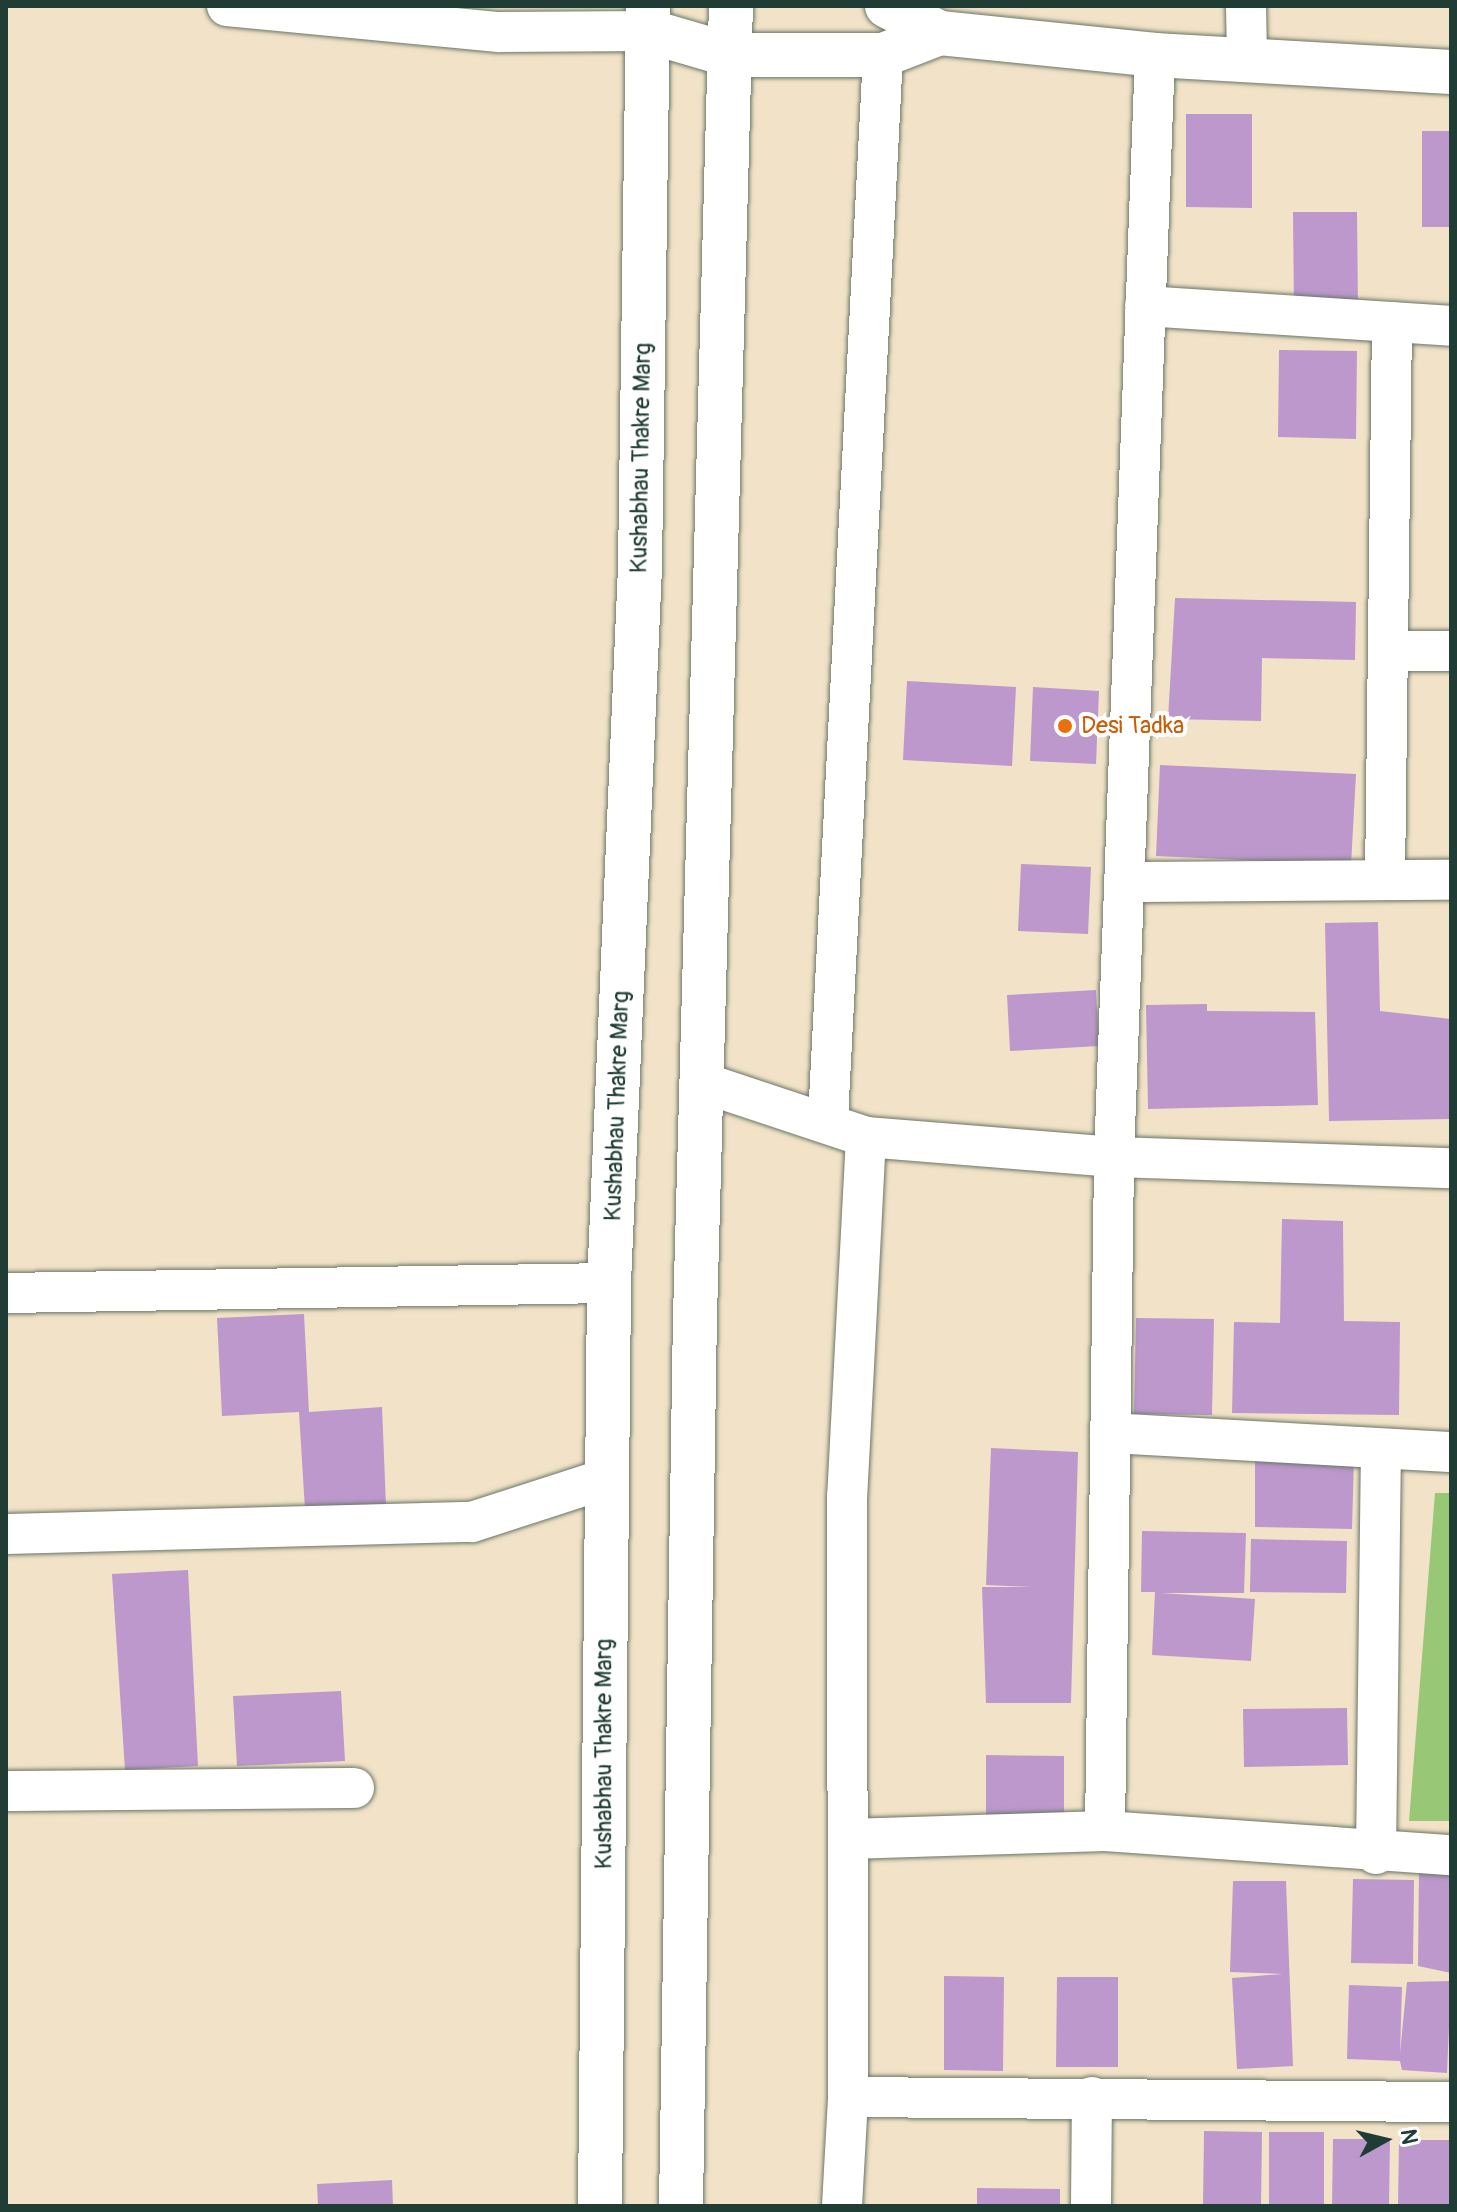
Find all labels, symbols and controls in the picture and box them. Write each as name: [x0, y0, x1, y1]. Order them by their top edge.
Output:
street label: Kushabhau Thakre Marg: [625, 342, 657, 574]
place label: Desi Tadka: [1081, 712, 1184, 740]
marker: Desi Tadka: [1056, 717, 1074, 735]
street label: Kushabhau Thakre Marg: [599, 990, 635, 1222]
street label: Kushabhau Thakre Marg: [590, 1639, 618, 1869]
north arrow: [1345, 2100, 1425, 2180]
text: N: [1394, 2127, 1424, 2146]

